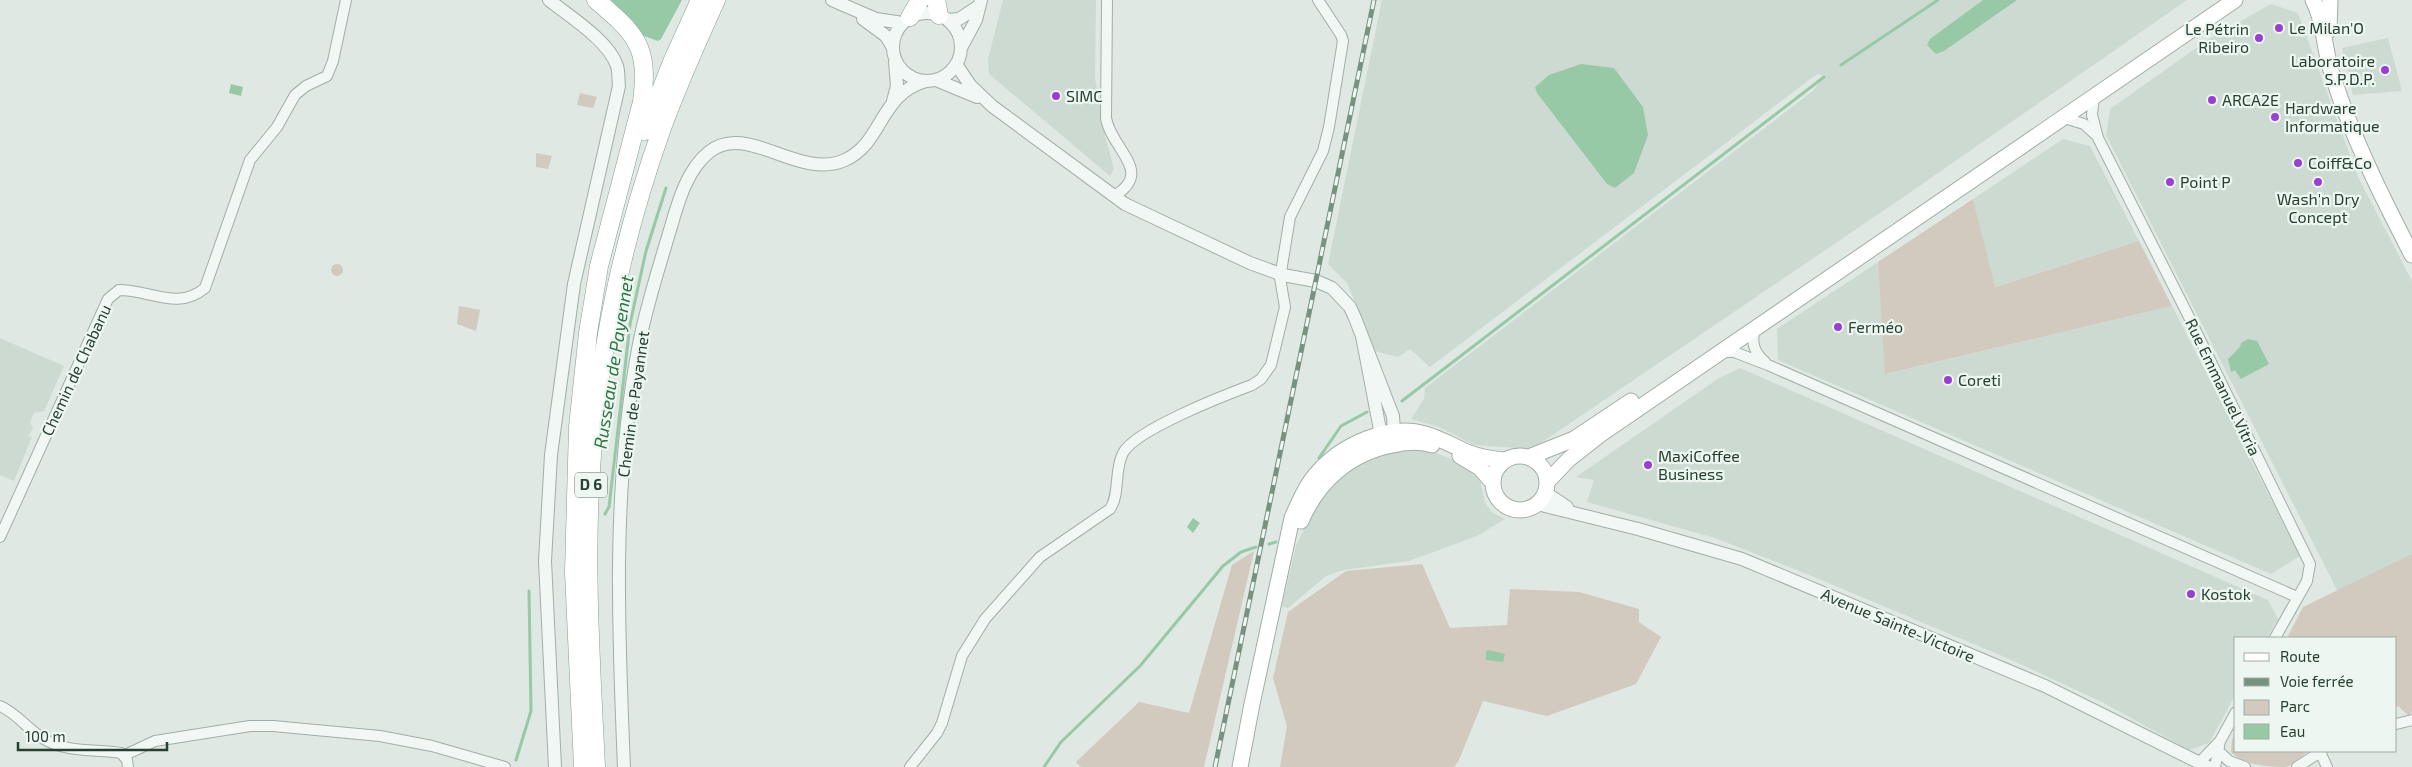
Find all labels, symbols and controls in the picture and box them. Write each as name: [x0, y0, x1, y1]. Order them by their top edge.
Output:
place label: Le Milan'O: [2289, 18, 2364, 37]
place label: Le Pétrin Ribeiro: [2185, 19, 2249, 56]
marker: Le Milan'O: [2273, 22, 2285, 34]
marker: Le Pétrin Ribeiro: [2253, 32, 2265, 44]
place label: Laboratoire S.P.D.P.: [2291, 51, 2375, 88]
marker: Laboratoire S.P.D.P.: [2379, 64, 2391, 76]
place label: SIMC: [1066, 86, 1102, 105]
marker: SIMC: [1050, 90, 1062, 102]
place label: ARCA2E: [2222, 90, 2279, 109]
marker: ARCA2E: [2206, 94, 2218, 106]
place label: Hardware Informatique: [2285, 98, 2380, 135]
marker: Hardware Informatique: [2269, 111, 2281, 123]
place label: Coiff&Co: [2308, 153, 2372, 172]
marker: Coiff&Co: [2292, 157, 2304, 169]
place label: Point P: [2180, 172, 2231, 191]
marker: Point P: [2164, 176, 2176, 188]
marker: Wash'n Dry Concept: [2312, 176, 2324, 188]
place label: Wash'n Dry Concept: [2277, 189, 2360, 226]
water label: Russeau de Payennet: [588, 273, 638, 450]
street label: Chemin de Chabanu: [37, 301, 114, 438]
street label: Rue Emmanuel Vitria: [2182, 315, 2265, 459]
place label: Ferméo: [1848, 317, 1903, 336]
marker: Ferméo: [1832, 321, 1844, 333]
street label: Chemin de Payannet: [613, 329, 652, 478]
place label: Coreti: [1958, 370, 2001, 389]
marker: Coreti: [1942, 374, 1954, 386]
place label: MaxiCoffee Business: [1658, 446, 1740, 483]
marker: MaxiCoffee Business: [1642, 459, 1654, 471]
road number: D 6: [575, 472, 607, 498]
street label: Avenue Sainte-Victoire: [1818, 584, 1978, 666]
place label: Kostok: [2201, 584, 2251, 603]
marker: Kostok: [2185, 588, 2197, 600]
legend: [2234, 637, 2397, 752]
text: Route: [2280, 647, 2320, 665]
text: Voie ferrée: [2280, 672, 2354, 690]
text: Parc: [2280, 697, 2310, 715]
scale bar: [18, 720, 166, 752]
text: Eau: [2280, 722, 2305, 740]
text: 100 m: [25, 727, 66, 745]

